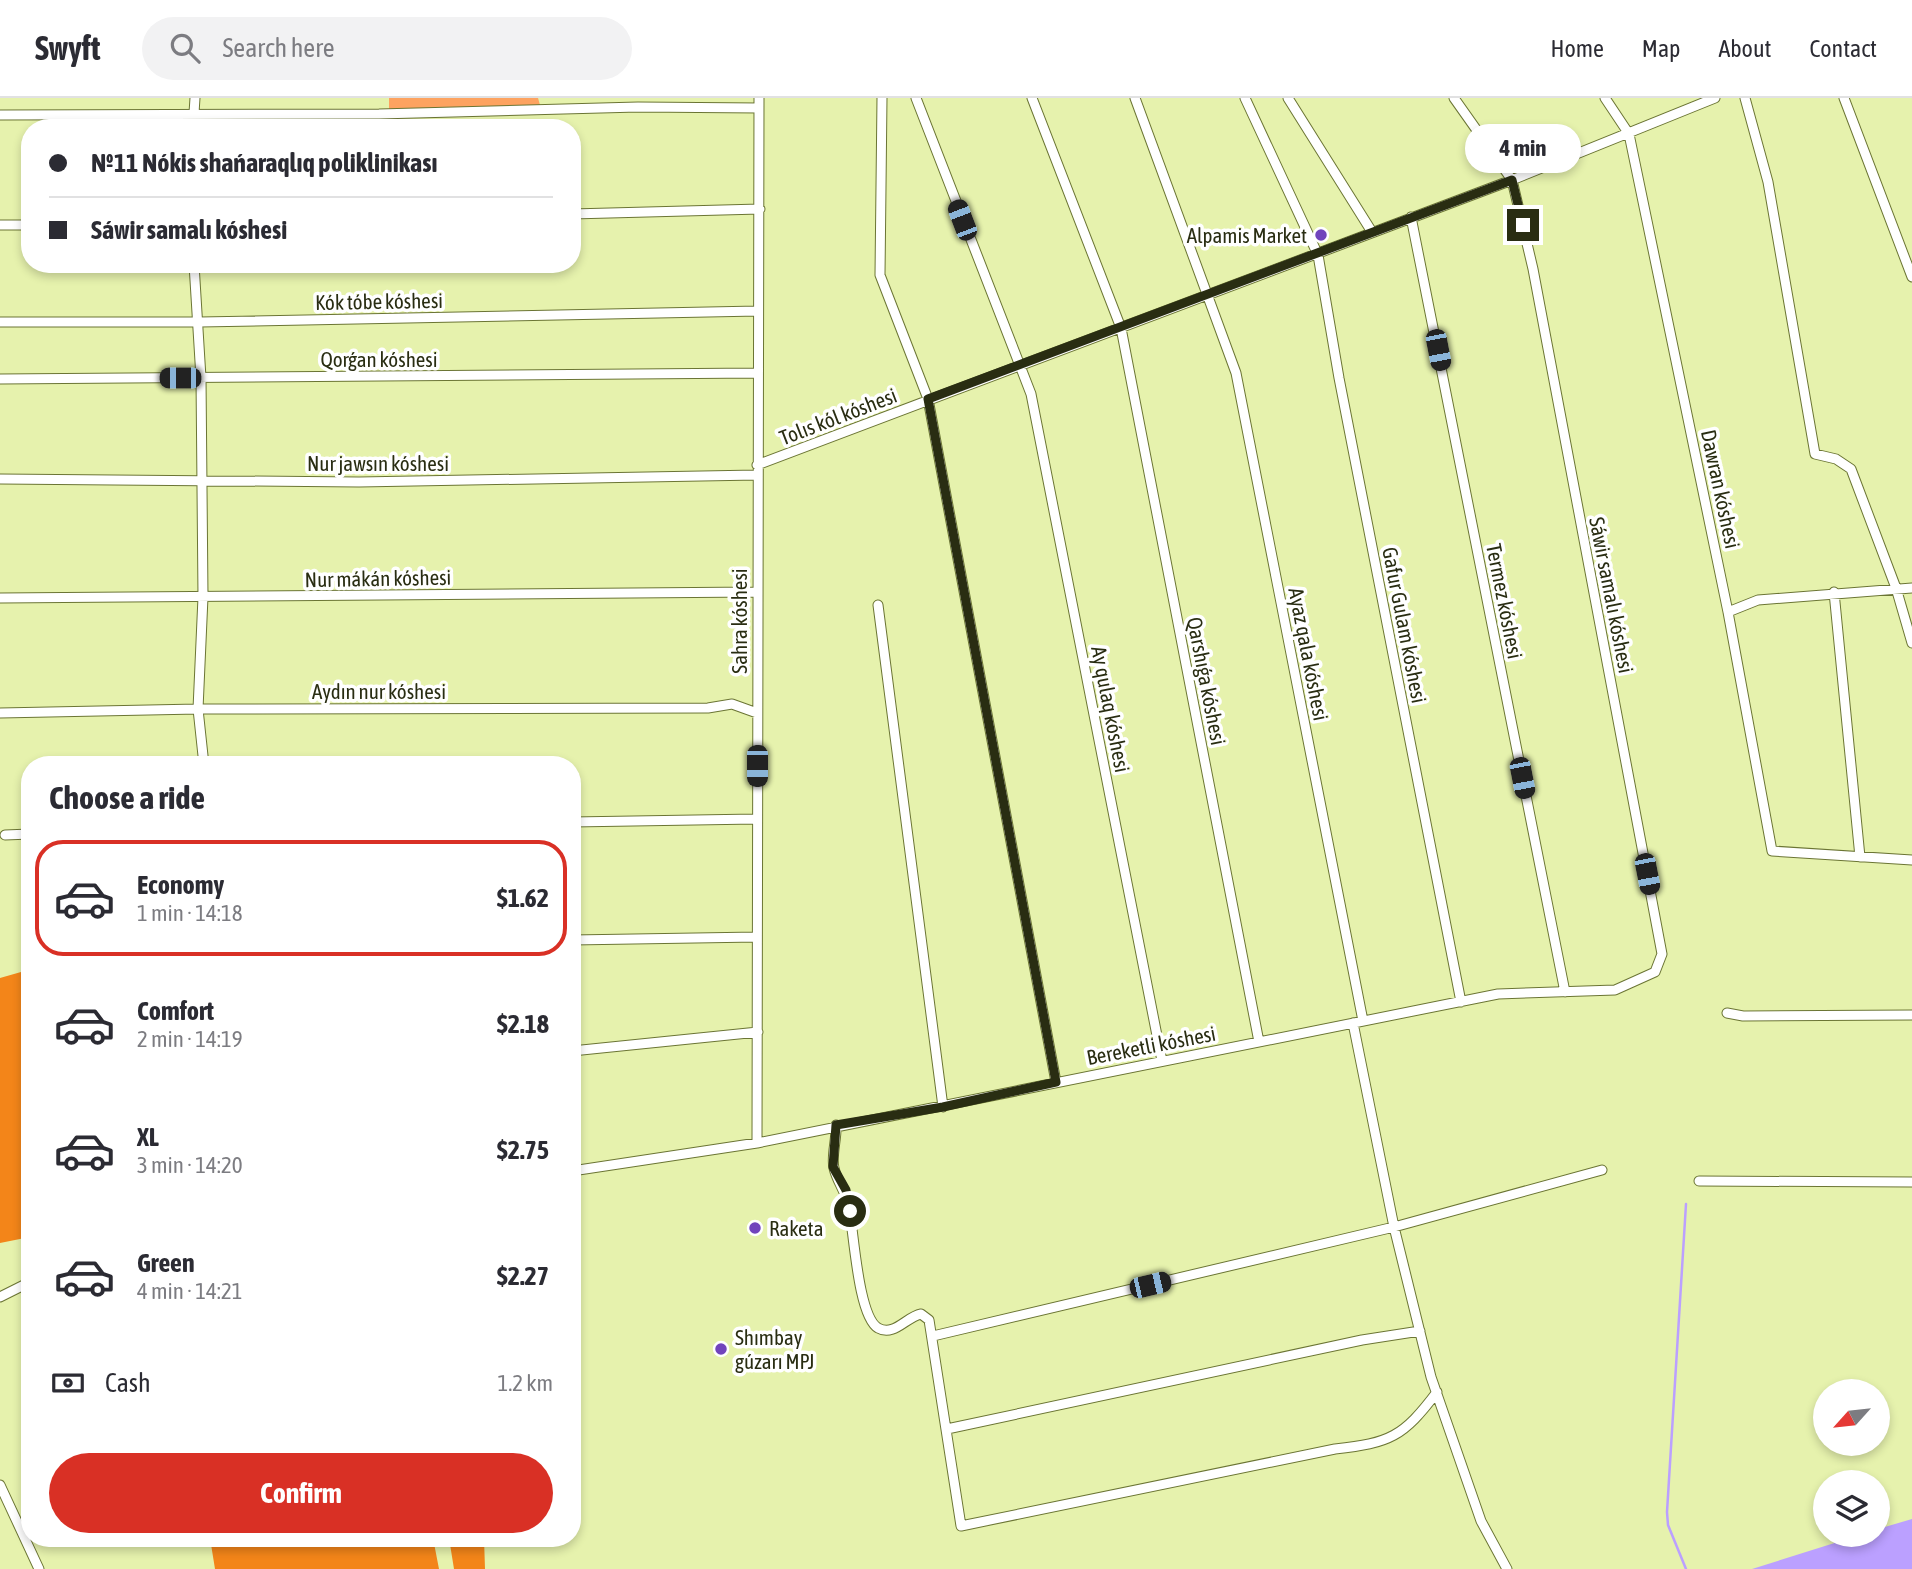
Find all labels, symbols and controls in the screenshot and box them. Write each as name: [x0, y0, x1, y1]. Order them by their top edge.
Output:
search box: [142, 17, 632, 80]
text: Swyft: [35, 29, 100, 67]
icon: search: [166, 29, 204, 67]
text: Search here: [222, 33, 335, 63]
text: Home: [1550, 35, 1604, 62]
text: Map: [1642, 35, 1680, 62]
text: About: [1718, 35, 1771, 62]
text: Contact: [1809, 35, 1877, 62]
callout: 4 min: [1465, 123, 1581, 172]
text: 4 min: [1500, 135, 1546, 161]
text: №11 Nókis shańaraqlıq poliklinikası: [91, 148, 437, 178]
car: [945, 197, 980, 243]
route end: [1507, 209, 1539, 241]
text: Sáwir samalı kóshesi: [91, 215, 287, 245]
place label: Alpamis Market: [1187, 223, 1307, 247]
marker: Alpamis Market: [1313, 227, 1329, 243]
street label: Kók tóbe kóshesi: [315, 288, 443, 314]
car: [1424, 327, 1453, 373]
street label: Qorǵan kóshesi: [320, 347, 438, 371]
car: [160, 368, 202, 389]
street label: Tolıs kól kóshesi: [776, 383, 900, 449]
street label: Dawran kóshesi: [1697, 427, 1745, 551]
street label: Nur jawsın kóshesi: [307, 451, 449, 475]
street label: Sáwir samalı kóshesi: [1585, 515, 1639, 675]
street label: Termez kóshesi: [1482, 541, 1528, 661]
street label: Gafur Gulam kóshesi: [1378, 545, 1432, 705]
street label: Nur mákán kóshesi: [304, 565, 452, 591]
street label: Sahra kóshesi: [727, 568, 751, 674]
street label: Ayaz qala kóshesi: [1284, 585, 1334, 723]
street label: Qarshıǵa kóshesi: [1183, 615, 1231, 747]
street label: Ay qulaq kóshesi: [1087, 644, 1135, 774]
street label: Aydın nur kóshesi: [312, 679, 446, 703]
car: [747, 745, 768, 787]
car: [1508, 755, 1537, 801]
text: Choose a ride: [49, 779, 205, 816]
car: [1633, 851, 1662, 897]
icon: car: [53, 867, 116, 930]
text: Economy: [137, 870, 224, 900]
text: $1.62: [497, 883, 549, 913]
text: 1 min · 14:18: [137, 900, 243, 926]
icon: car: [53, 993, 116, 1056]
text: Comfort: [137, 996, 214, 1026]
text: $2.18: [497, 1009, 549, 1039]
street label: Bereketli kóshesi: [1084, 1021, 1218, 1069]
text: 2 min · 14:19: [137, 1026, 243, 1052]
icon: car: [53, 1119, 116, 1182]
text: XL: [137, 1122, 159, 1152]
text: $2.75: [497, 1135, 549, 1165]
text: 3 min · 14:20: [137, 1152, 243, 1178]
route start: [834, 1195, 866, 1227]
place label: Raketa: [769, 1216, 823, 1240]
marker: Raketa: [747, 1220, 763, 1236]
icon: car: [53, 1245, 116, 1308]
text: Green: [137, 1248, 195, 1278]
text: $2.27: [497, 1261, 549, 1291]
car: [1128, 1270, 1173, 1300]
text: 4 min · 14:21: [137, 1278, 243, 1304]
place label: Shımbay gúzarı MPJ: [735, 1325, 815, 1373]
marker: Shımbay gúzarı MPJ: [713, 1341, 729, 1357]
icon: cash: [49, 1364, 87, 1402]
text: Cash: [105, 1368, 151, 1398]
text: 1.2 km: [497, 1370, 553, 1396]
north arrow: [1813, 1379, 1890, 1456]
map controls: [1813, 1379, 1890, 1547]
button: Confirm: [49, 1453, 553, 1533]
button: layers: [1813, 1470, 1890, 1547]

